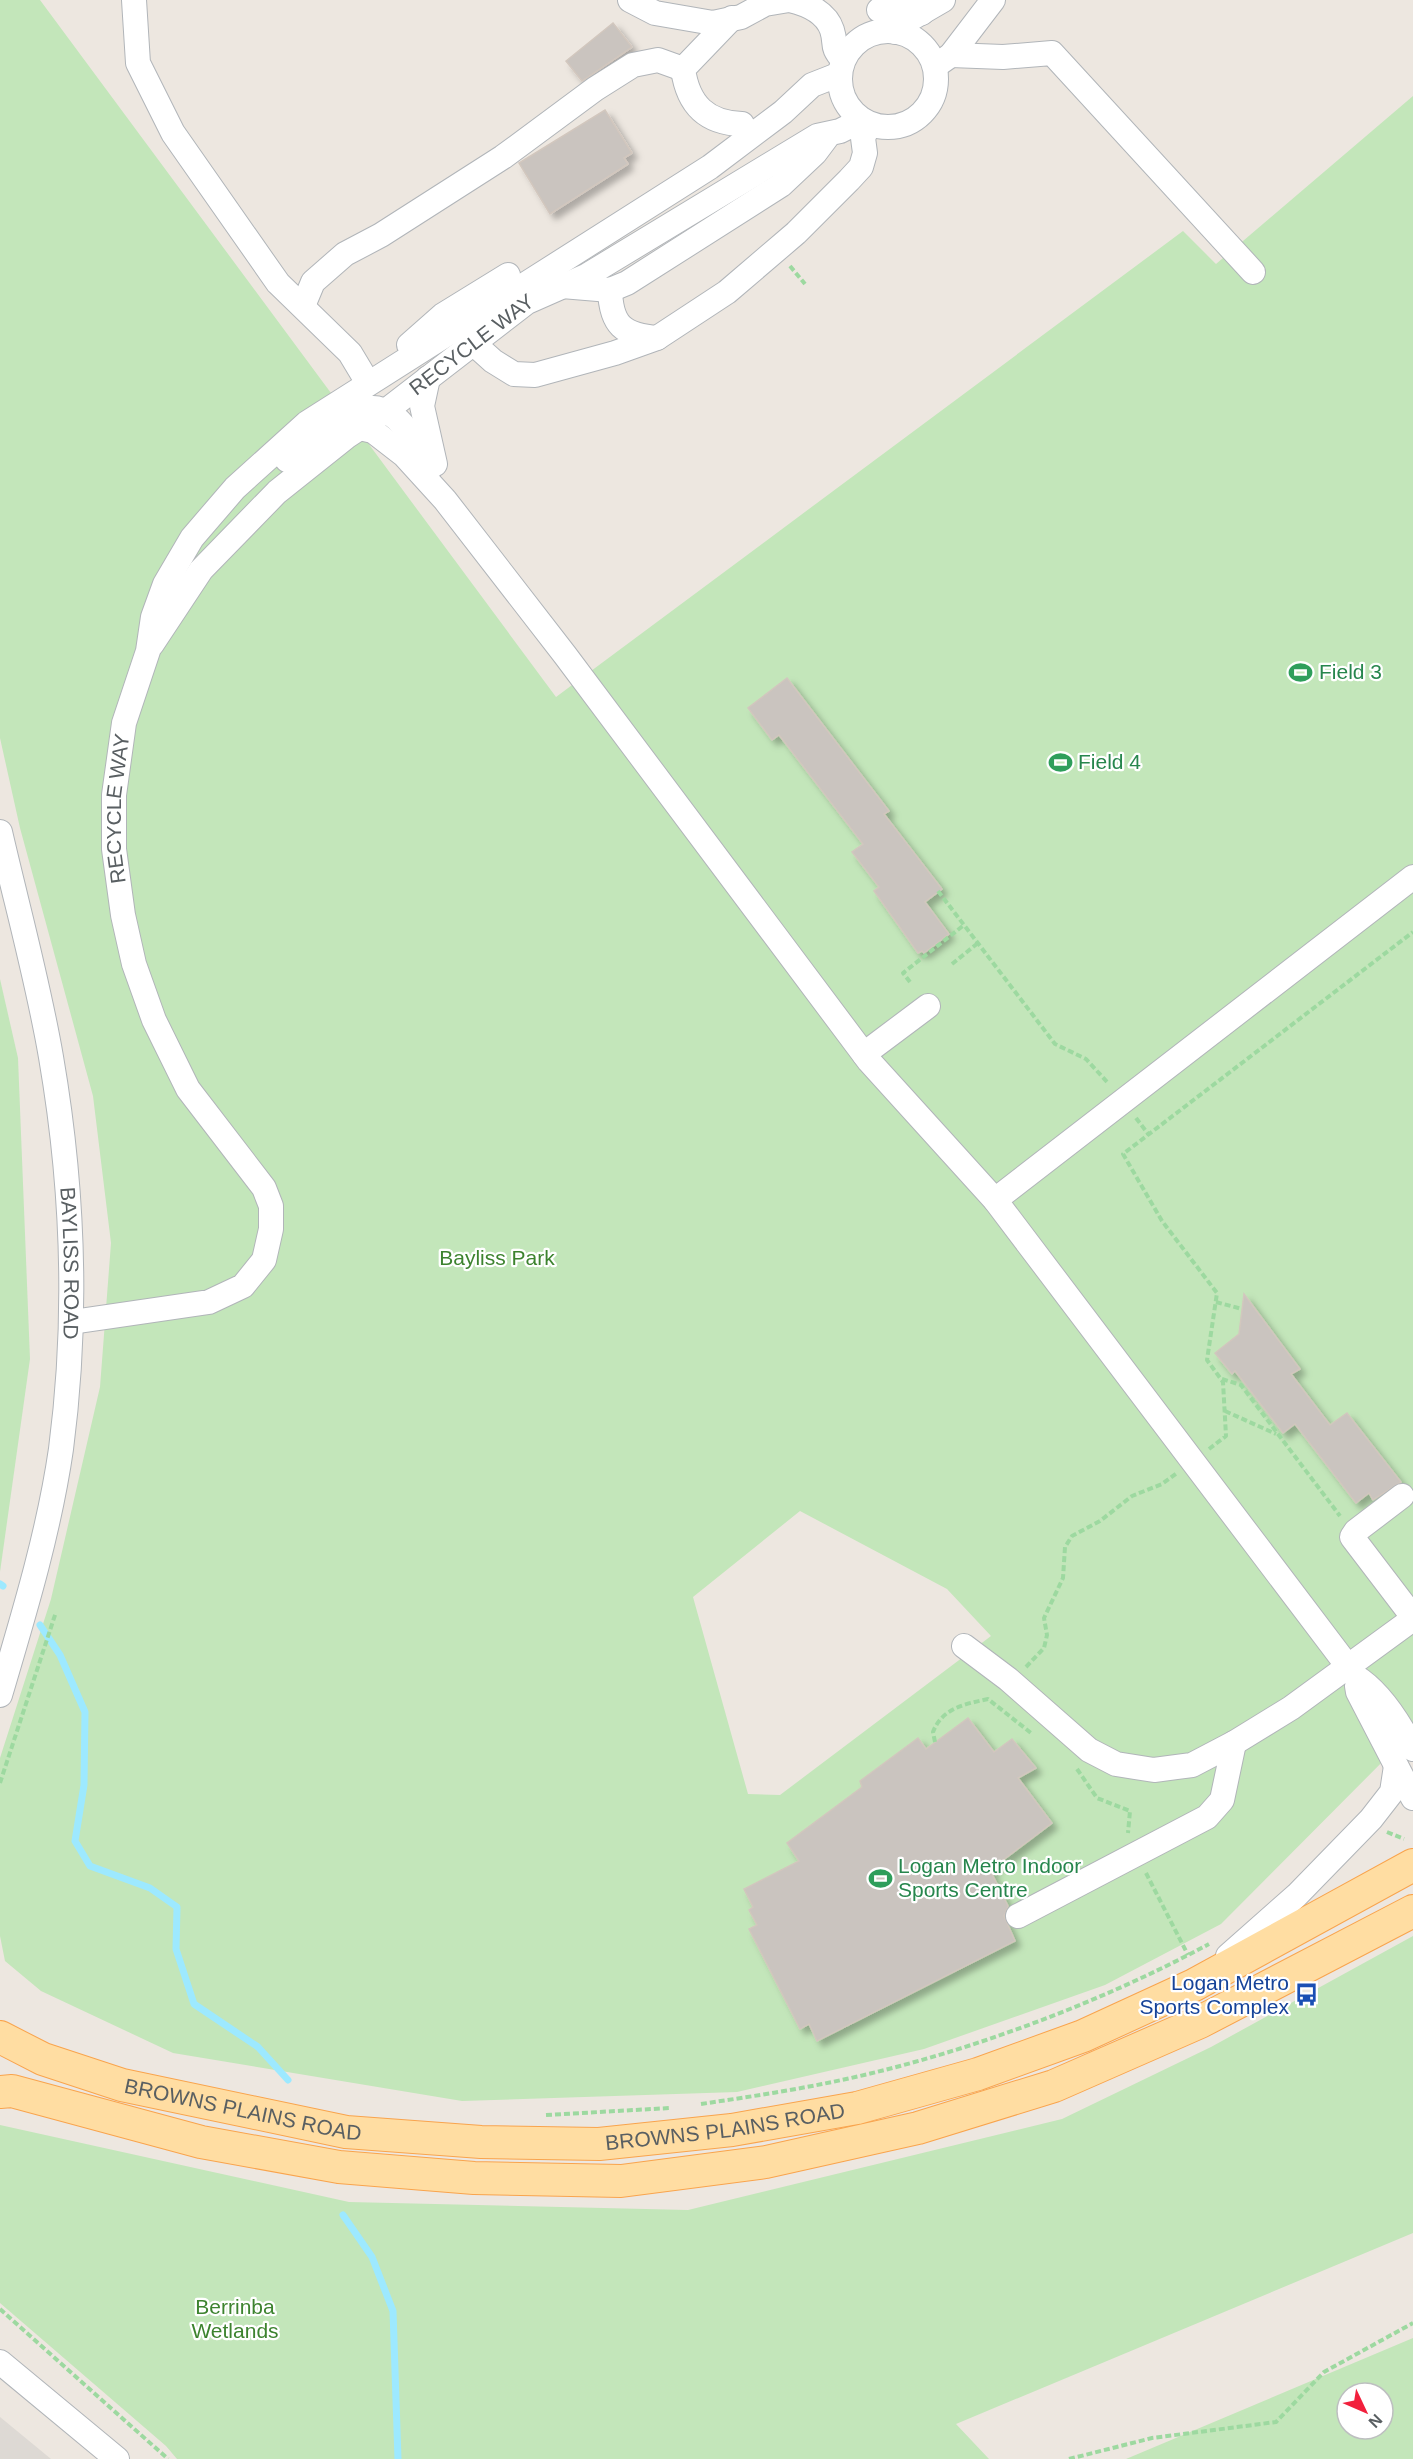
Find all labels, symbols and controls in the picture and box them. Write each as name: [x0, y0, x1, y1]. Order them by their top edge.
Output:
street label: RECYCLE WAY: [405, 289, 538, 399]
sports icon: Field 3: [1288, 659, 1314, 685]
place label: Field 3: [1319, 660, 1382, 683]
street label: RECYCLE WAY: [102, 732, 133, 885]
sports icon: Field 4: [1047, 749, 1073, 775]
place label: Field 4: [1078, 750, 1141, 773]
street label: BAYLISS ROAD: [56, 1186, 83, 1340]
park label: Bayliss Park: [439, 1246, 555, 1269]
place label: Logan Metro Indoor Sports Centre: [898, 1854, 1081, 1901]
sports icon: Logan Metro Indoor Sports Centre: [867, 1865, 893, 1891]
place label: Logan Metro Sports Complex: [1140, 1971, 1289, 2018]
bus stop icon: Logan Metro Sports Complex: [1294, 1982, 1320, 2008]
street label: BROWNS PLAINS ROAD: [122, 2074, 362, 2144]
street label: BROWNS PLAINS ROAD: [604, 2098, 847, 2154]
park label: Berrinba Wetlands: [191, 2295, 279, 2342]
north arrow: [1335, 2381, 1395, 2441]
text: N: [1365, 2411, 1386, 2431]

